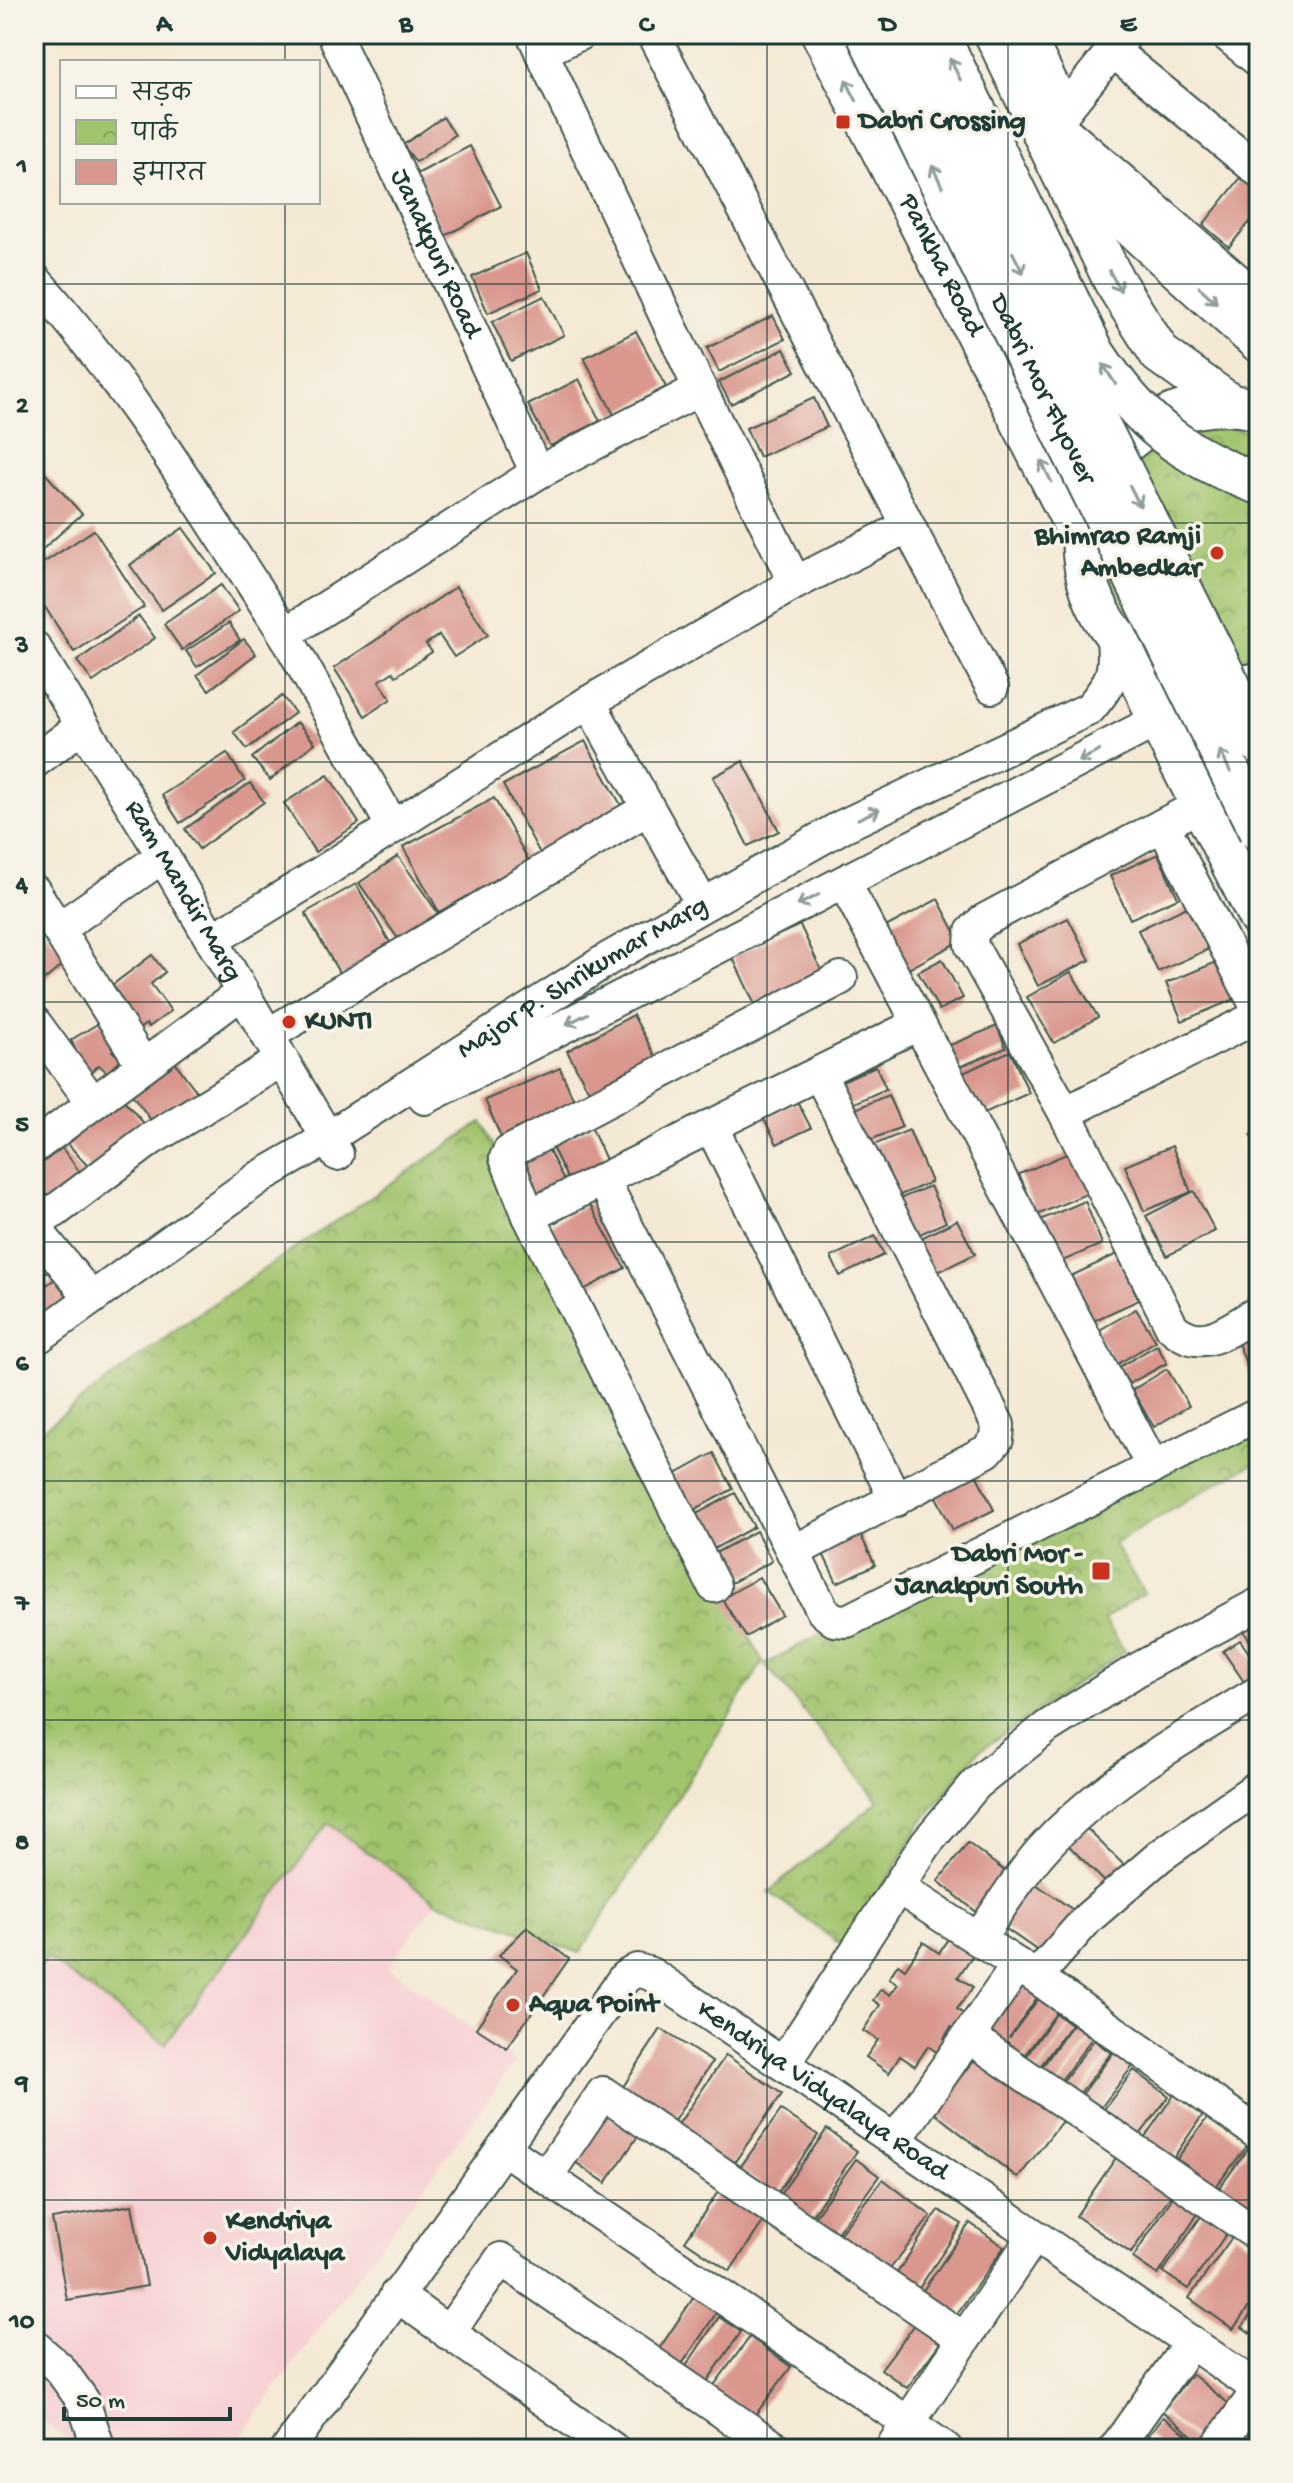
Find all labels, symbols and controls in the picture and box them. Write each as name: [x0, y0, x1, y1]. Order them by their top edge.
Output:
text: A: [155, 11, 173, 42]
text: B: [398, 11, 414, 42]
text: C: [639, 11, 656, 42]
text: D: [878, 11, 898, 42]
text: E: [1120, 11, 1138, 42]
one-way arrow: [947, 57, 962, 81]
legend: [60, 60, 320, 204]
one-way arrow: [842, 79, 858, 103]
text: सड़क: [130, 81, 193, 110]
place label: Dabri Crossing: [856, 106, 1026, 139]
text: पार्क: [130, 113, 179, 150]
marker: Dabri Crossing: [834, 113, 852, 131]
text: 1: [16, 153, 27, 184]
text: इमारत: [132, 160, 207, 190]
street label: Janakpuri Road: [382, 164, 490, 346]
one-way arrow: [929, 164, 944, 188]
street label: Pankha Road: [890, 188, 992, 344]
one-way arrow: [1011, 251, 1026, 275]
one-way arrow: [1107, 268, 1123, 292]
one-way arrow: [1197, 286, 1217, 304]
street label: Dabri Mor Flyover: [980, 287, 1103, 492]
one-way arrow: [1101, 364, 1117, 386]
text: 2: [16, 392, 29, 423]
one-way arrow: [1038, 460, 1054, 483]
one-way arrow: [1128, 483, 1143, 507]
place label: Bhimrao Ramji Ambedkar: [1034, 521, 1204, 586]
marker: Bhimrao Ramji Ambedkar: [1208, 544, 1226, 562]
text: 3: [14, 632, 29, 663]
one-way arrow: [1078, 748, 1101, 764]
one-way arrow: [1216, 750, 1231, 773]
street label: Ram Mandir Marg: [117, 794, 249, 988]
one-way arrow: [856, 806, 880, 821]
text: 4: [15, 871, 29, 902]
street label: Major P. Shrikumar Marg: [451, 889, 714, 1067]
one-way arrow: [797, 893, 820, 909]
place label: KUNTI: [304, 1006, 372, 1039]
one-way arrow: [565, 1012, 589, 1028]
marker: KUNTI: [280, 1013, 298, 1031]
text: 5: [15, 1111, 29, 1142]
text: 6: [15, 1350, 29, 1381]
place label: Dabri Mor - Janakpuri South: [894, 1539, 1083, 1604]
marker: Dabri Mor - Janakpuri South: [1090, 1560, 1112, 1582]
text: 7: [13, 1590, 30, 1621]
text: 8: [15, 1829, 29, 1860]
place label: Aqua Point: [528, 1989, 661, 2022]
street label: Kendriya Vidyalaya Road: [690, 1993, 957, 2190]
marker: Aqua Point: [504, 1996, 522, 2014]
text: 9: [13, 2069, 29, 2100]
place label: Kendriya Vidyalaya: [224, 2206, 346, 2271]
marker: Kendriya Vidyalaya: [201, 2229, 219, 2247]
text: 10: [8, 2308, 35, 2339]
scale bar: [64, 2371, 230, 2421]
text: 50 m: [76, 2388, 125, 2417]

